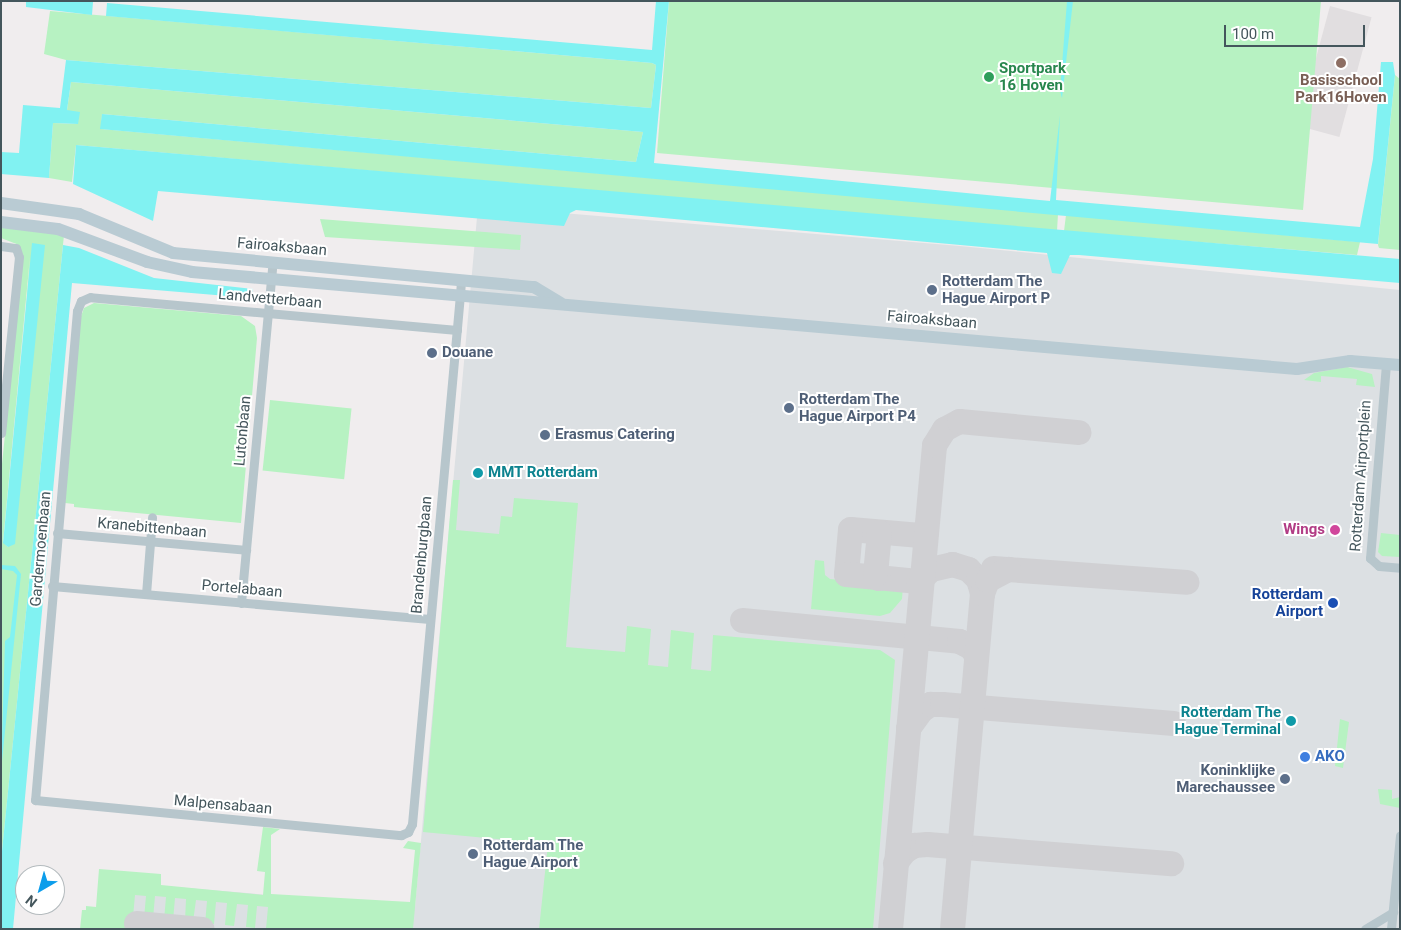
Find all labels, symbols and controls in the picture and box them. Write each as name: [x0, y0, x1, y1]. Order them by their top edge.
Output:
scale bar: [1226, 15, 1367, 47]
text: 100 m: [1232, 25, 1274, 43]
marker: Basisschool Park16Hoven: [1335, 57, 1347, 69]
place label: Sportpark 16 Hoven: [999, 59, 1066, 94]
marker: Sportpark 16 Hoven: [983, 71, 995, 83]
place label: Basisschool Park16Hoven: [1295, 71, 1387, 106]
street label: Fairoaksbaan: [236, 234, 328, 260]
place label: Rotterdam The Hague Airport P: [942, 272, 1050, 307]
marker: Rotterdam The Hague Airport P: [926, 284, 938, 296]
street label: Landvetterbaan: [217, 286, 323, 312]
street label: Fairoaksbaan: [886, 307, 978, 333]
place label: Douane: [442, 344, 493, 362]
marker: Douane: [426, 347, 438, 359]
place label: Rotterdam The Hague Airport P4: [799, 390, 916, 425]
street label: Lutonbaan: [231, 395, 255, 467]
street label: Rotterdam Airportplein: [1347, 400, 1375, 552]
marker: Rotterdam The Hague Airport P4: [783, 402, 795, 414]
place label: Erasmus Catering: [555, 426, 675, 444]
marker: Erasmus Catering: [539, 429, 551, 441]
place label: MMT Rotterdam: [488, 464, 598, 482]
marker: MMT Rotterdam: [472, 467, 484, 479]
street label: Gardermoenbaan: [27, 491, 55, 607]
street label: Brandenburgbaan: [408, 495, 436, 615]
street label: Kranebittenbaan: [97, 514, 207, 542]
place label: Wings: [1283, 521, 1325, 539]
marker: Wings: [1329, 524, 1341, 536]
street label: Portelabaan: [201, 577, 283, 601]
place label: Rotterdam Airport: [1252, 585, 1323, 620]
marker: Rotterdam Airport: [1327, 597, 1339, 609]
place label: Rotterdam The Hague Terminal: [1174, 703, 1281, 738]
marker: Rotterdam The Hague Terminal: [1285, 715, 1297, 727]
place label: AKO: [1315, 748, 1345, 766]
marker: AKO: [1299, 751, 1311, 763]
place label: Koninklijke Marechaussee: [1176, 761, 1275, 796]
marker: Koninklijke Marechaussee: [1279, 773, 1291, 785]
street label: Malpensabaan: [173, 792, 273, 818]
place label: Rotterdam The Hague Airport: [483, 836, 584, 871]
marker: Rotterdam The Hague Airport: [467, 848, 479, 860]
north arrow: [15, 865, 65, 915]
text: N: [23, 892, 40, 910]

